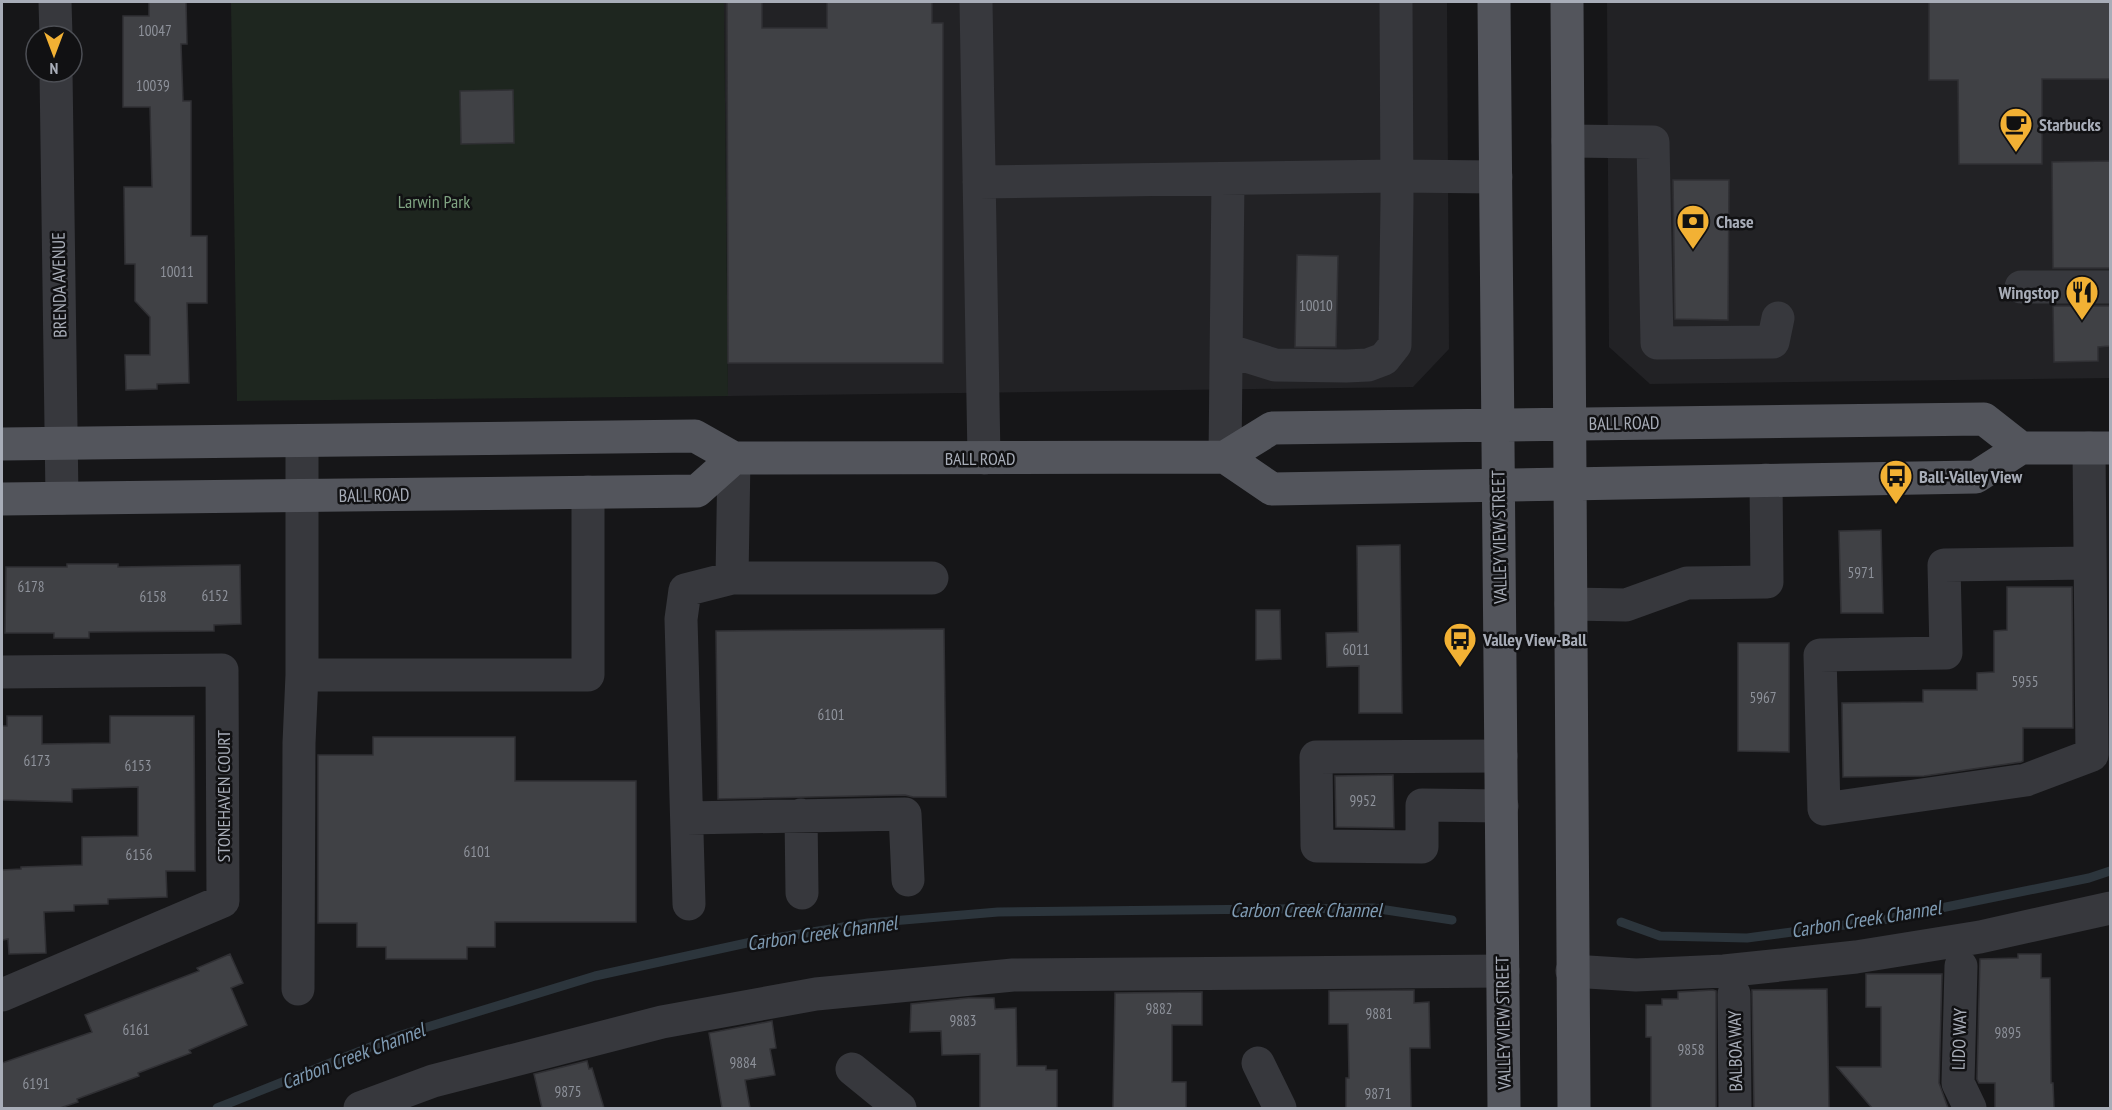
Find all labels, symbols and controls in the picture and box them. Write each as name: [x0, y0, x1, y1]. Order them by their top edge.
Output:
house number: 10047: [138, 21, 172, 40]
north arrow: [24, 24, 84, 84]
text: N: [50, 59, 58, 79]
house number: 10039: [136, 76, 170, 95]
cafe icon: Starbucks: [1998, 106, 2034, 153]
place label: Starbucks: [2039, 113, 2101, 136]
park label: Larwin Park: [398, 190, 470, 213]
bank icon: Chase: [1675, 203, 1711, 250]
place label: Chase: [1716, 210, 1754, 233]
street label: BRENDA AVENUE: [47, 232, 71, 338]
house number: 10011: [160, 262, 194, 281]
restaurant icon: Wingstop: [2064, 274, 2100, 321]
place label: Wingstop: [1997, 281, 2059, 304]
house number: 10010: [1299, 296, 1333, 315]
street label: BALL ROAD: [1588, 411, 1660, 435]
street label: BALL ROAD: [945, 447, 1015, 470]
bus stop icon: Ball-Valley View: [1878, 458, 1914, 505]
place label: Ball-Valley View: [1919, 465, 2022, 488]
street label: VALLEY VIEW STREET: [1486, 470, 1512, 605]
street label: BALL ROAD: [338, 483, 410, 507]
house number: 5971: [1847, 563, 1875, 582]
house number: 6178: [17, 577, 45, 596]
house number: 6152: [201, 586, 229, 605]
house number: 6158: [139, 587, 167, 606]
bus stop icon: Valley View-Ball: [1442, 621, 1478, 668]
place label: Valley View-Ball: [1482, 628, 1587, 651]
house number: 6011: [1342, 640, 1370, 659]
house number: 5955: [2011, 672, 2039, 691]
house number: 5967: [1749, 688, 1777, 707]
house number: 6101: [817, 705, 845, 724]
street label: STONEHAVEN COURT: [212, 730, 235, 862]
house number: 6173: [23, 751, 51, 770]
house number: 6153: [124, 756, 152, 775]
house number: 9952: [1349, 791, 1377, 810]
house number: 6101: [463, 842, 491, 861]
house number: 6156: [125, 845, 153, 864]
water label: Carbon Creek Channel: [1789, 894, 1945, 944]
water label: Carbon Creek Channel: [1230, 897, 1384, 923]
water label: Carbon Creek Channel: [745, 909, 901, 956]
street label: VALLEY VIEW STREET: [1490, 956, 1516, 1091]
house number: 9882: [1145, 999, 1173, 1018]
house number: 9881: [1365, 1004, 1393, 1023]
street label: LIDO WAY: [1946, 1007, 1972, 1070]
street label: BALBOA WAY: [1723, 1009, 1747, 1092]
house number: 9883: [949, 1011, 977, 1030]
water label: Carbon Creek Channel: [278, 1016, 431, 1095]
house number: 6161: [122, 1020, 150, 1039]
house number: 9895: [1994, 1023, 2022, 1042]
house number: 9858: [1677, 1040, 1705, 1059]
house number: 9884: [729, 1053, 757, 1072]
house number: 6191: [22, 1074, 50, 1093]
house number: 9875: [554, 1082, 582, 1101]
house number: 9871: [1364, 1084, 1392, 1103]

